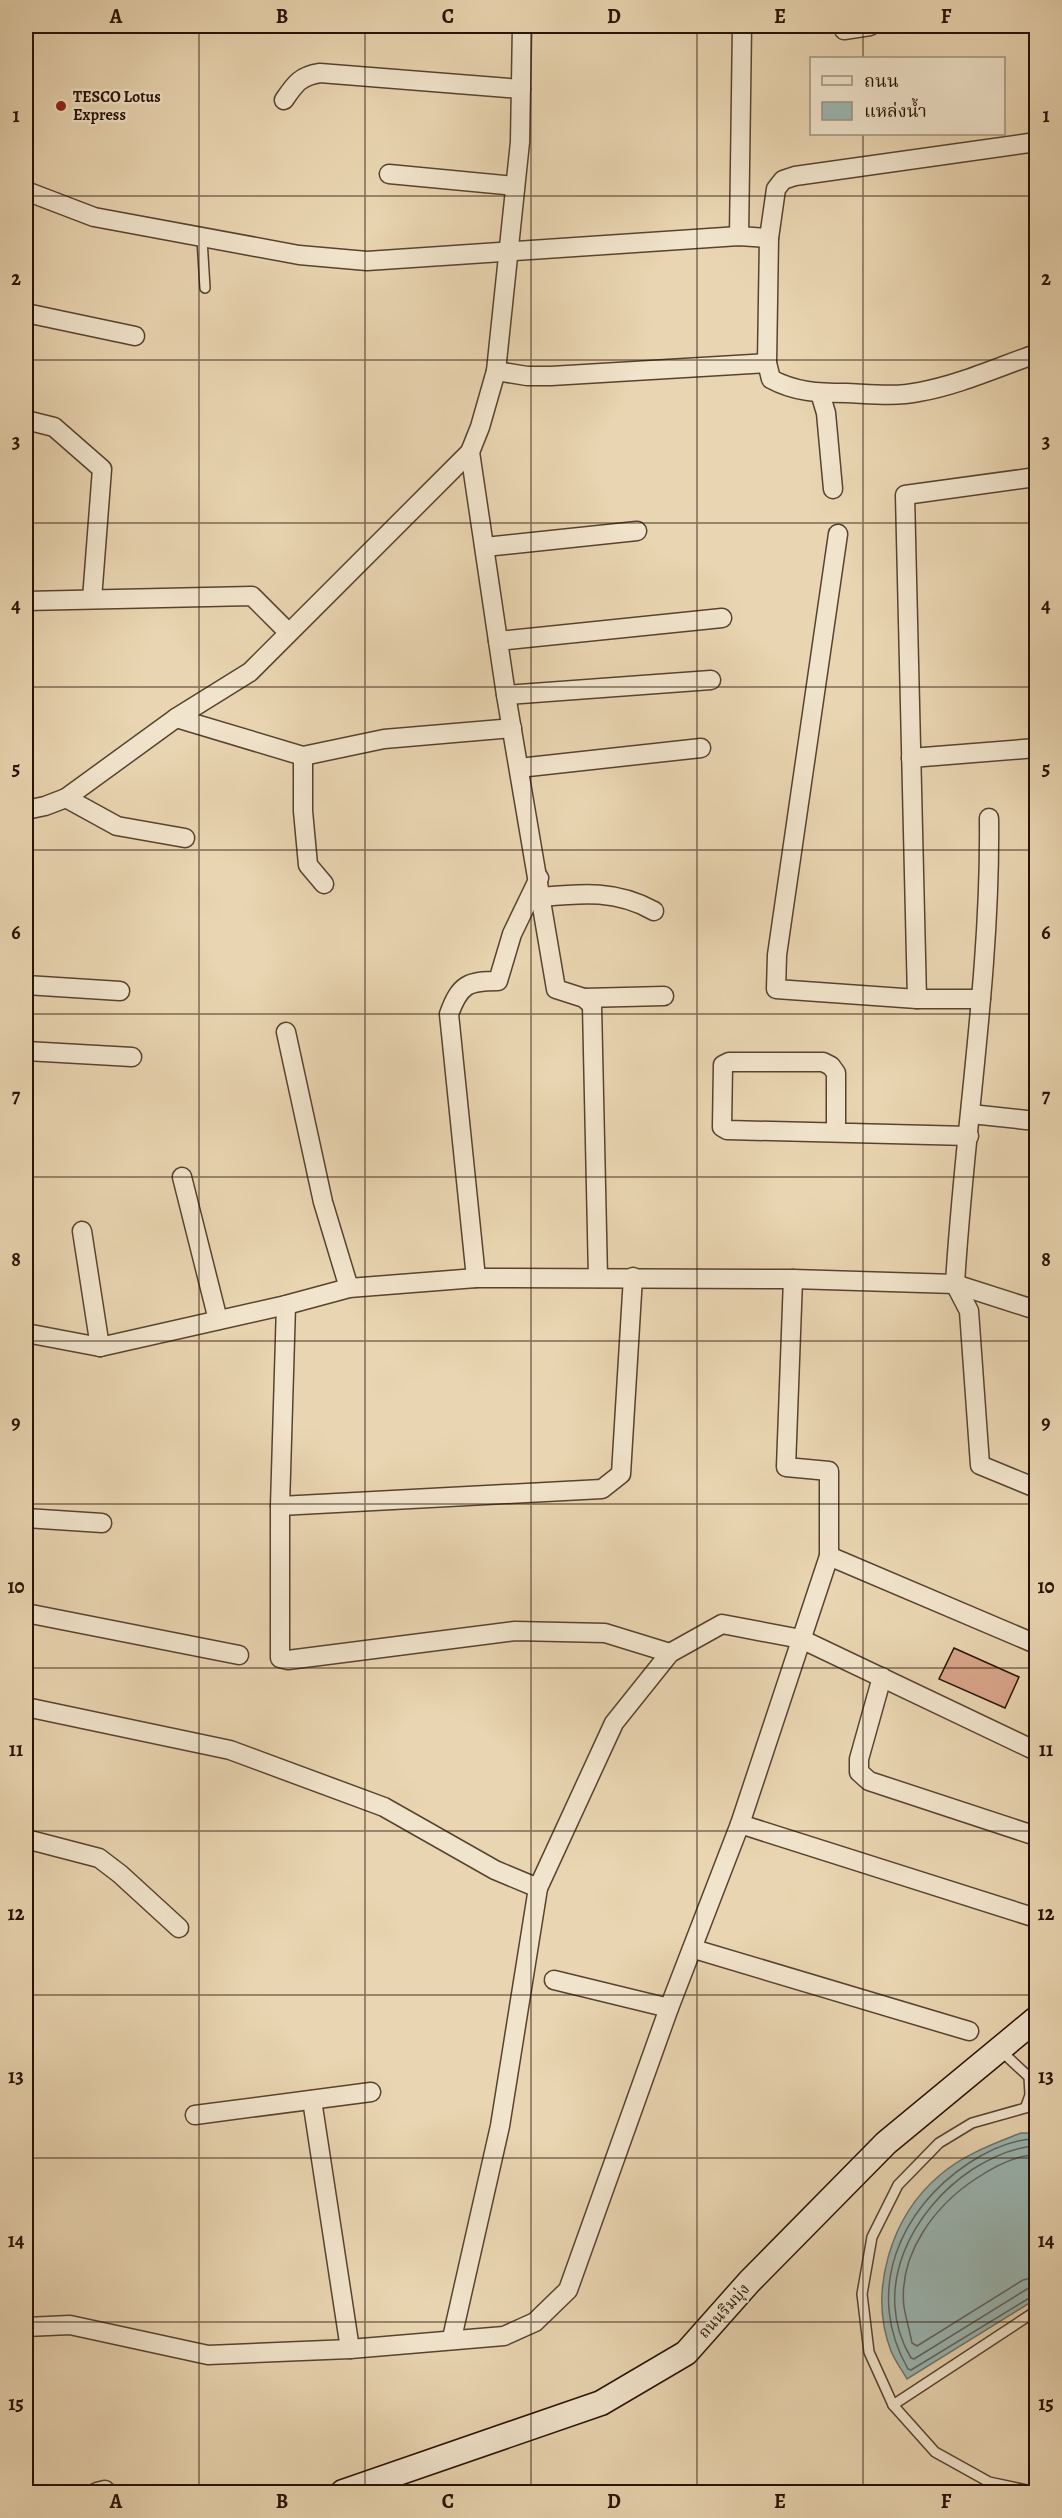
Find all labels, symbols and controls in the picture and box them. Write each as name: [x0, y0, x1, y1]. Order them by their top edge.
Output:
text: A: [109, 3, 123, 30]
text: B: [276, 3, 288, 30]
text: C: [442, 3, 454, 30]
text: D: [607, 3, 621, 30]
text: E: [774, 3, 786, 30]
text: F: [941, 3, 952, 30]
legend: [810, 57, 1005, 135]
text: ถนน: [864, 69, 899, 93]
place label: TESCO Lotus Express: [73, 86, 161, 126]
text: แหล่งน้ำ: [864, 97, 927, 123]
marker: TESCO Lotus Express: [54, 99, 68, 113]
text: 1: [12, 102, 20, 129]
text: 1: [1042, 102, 1050, 129]
text: 2: [11, 265, 21, 292]
text: 2: [1041, 265, 1051, 292]
text: 3: [12, 428, 20, 455]
text: 3: [1042, 428, 1050, 455]
text: 4: [11, 592, 21, 619]
text: 4: [1041, 592, 1051, 619]
text: 5: [12, 755, 20, 782]
text: 5: [1042, 755, 1050, 782]
text: 6: [11, 919, 21, 946]
text: 6: [1041, 919, 1051, 946]
text: 7: [12, 1082, 21, 1109]
text: 7: [1042, 1082, 1051, 1109]
text: 8: [11, 1246, 21, 1273]
text: 8: [1041, 1246, 1051, 1273]
text: 9: [11, 1409, 21, 1436]
text: 9: [1041, 1409, 1051, 1436]
text: 10: [7, 1573, 25, 1600]
text: 10: [1037, 1573, 1055, 1600]
text: 11: [9, 1736, 23, 1763]
text: 11: [1039, 1736, 1053, 1763]
text: 12: [8, 1900, 25, 1927]
text: 12: [1038, 1900, 1055, 1927]
text: 13: [8, 2063, 24, 2090]
text: 13: [1038, 2063, 1054, 2090]
text: 14: [8, 2227, 25, 2254]
text: 14: [1038, 2227, 1055, 2254]
street label: ถนนริมบุ่ง: [693, 2279, 755, 2343]
text: 15: [8, 2390, 24, 2417]
text: 15: [1038, 2390, 1054, 2417]
text: A: [109, 2488, 123, 2515]
text: B: [276, 2488, 288, 2515]
text: C: [442, 2488, 454, 2515]
text: D: [607, 2488, 621, 2515]
text: E: [774, 2488, 786, 2515]
text: F: [941, 2488, 952, 2515]

